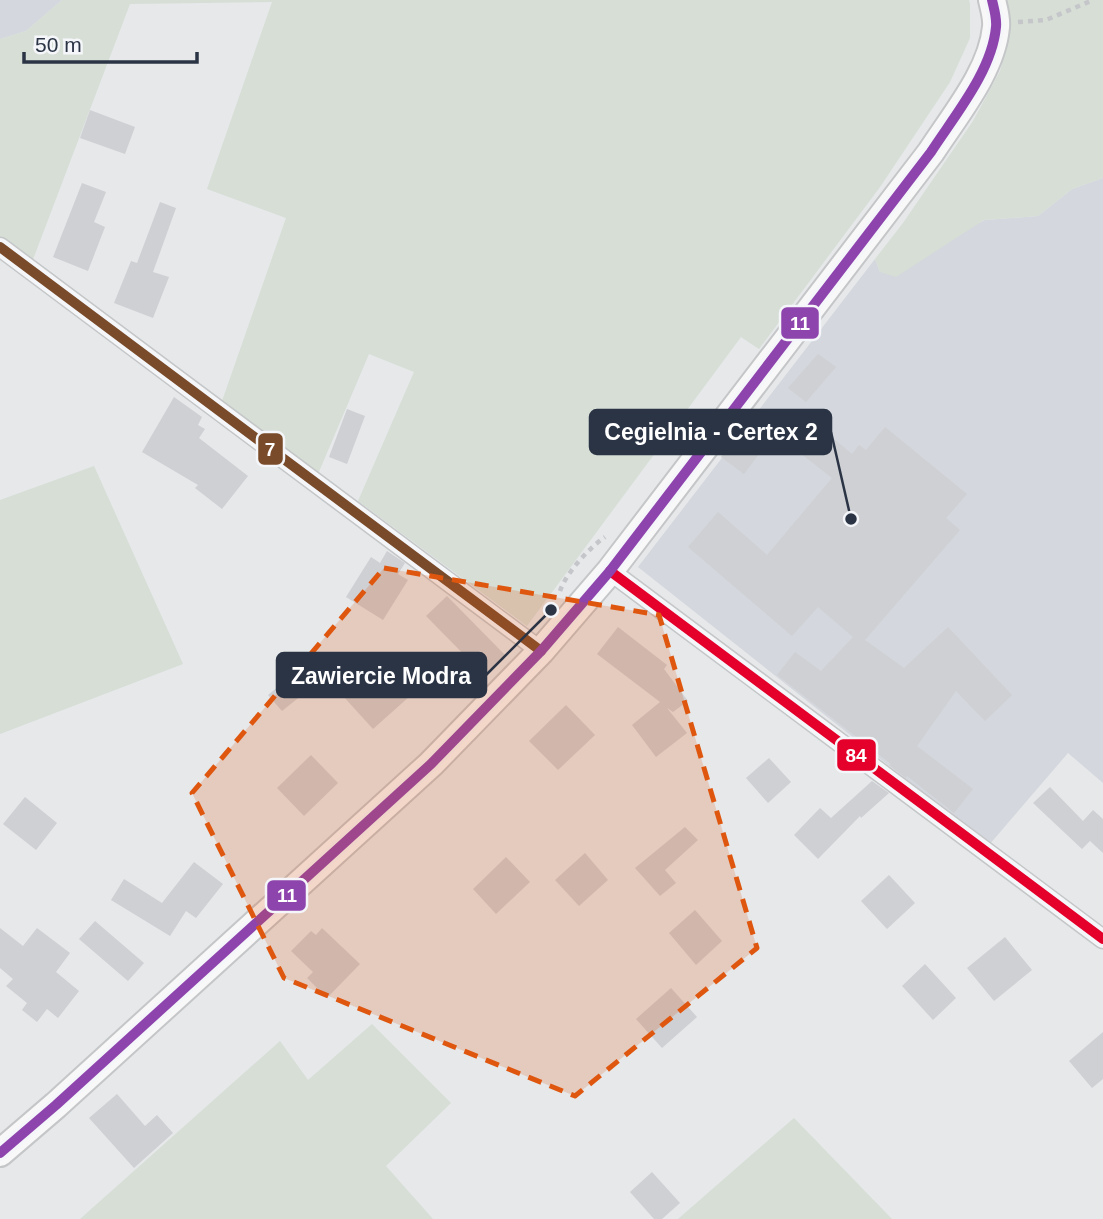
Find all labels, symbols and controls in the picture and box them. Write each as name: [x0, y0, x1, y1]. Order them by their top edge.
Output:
scale bar: [24, 21, 198, 65]
text: 50 m: [35, 33, 82, 56]
line badge: 11: [780, 306, 820, 340]
text: 11: [790, 313, 810, 334]
callout: Cegielnia - Certex 2: [590, 410, 831, 454]
text: Cegielnia - Certex 2: [604, 419, 818, 445]
line badge: 7: [257, 432, 284, 466]
text: 7: [265, 439, 275, 460]
callout: Zawiercie Modra: [277, 653, 486, 697]
text: Zawiercie Modra: [291, 663, 471, 689]
line badge: 84: [836, 738, 877, 772]
text: 84: [845, 745, 867, 766]
line badge: 11: [266, 879, 307, 912]
text: 11: [277, 885, 297, 906]

